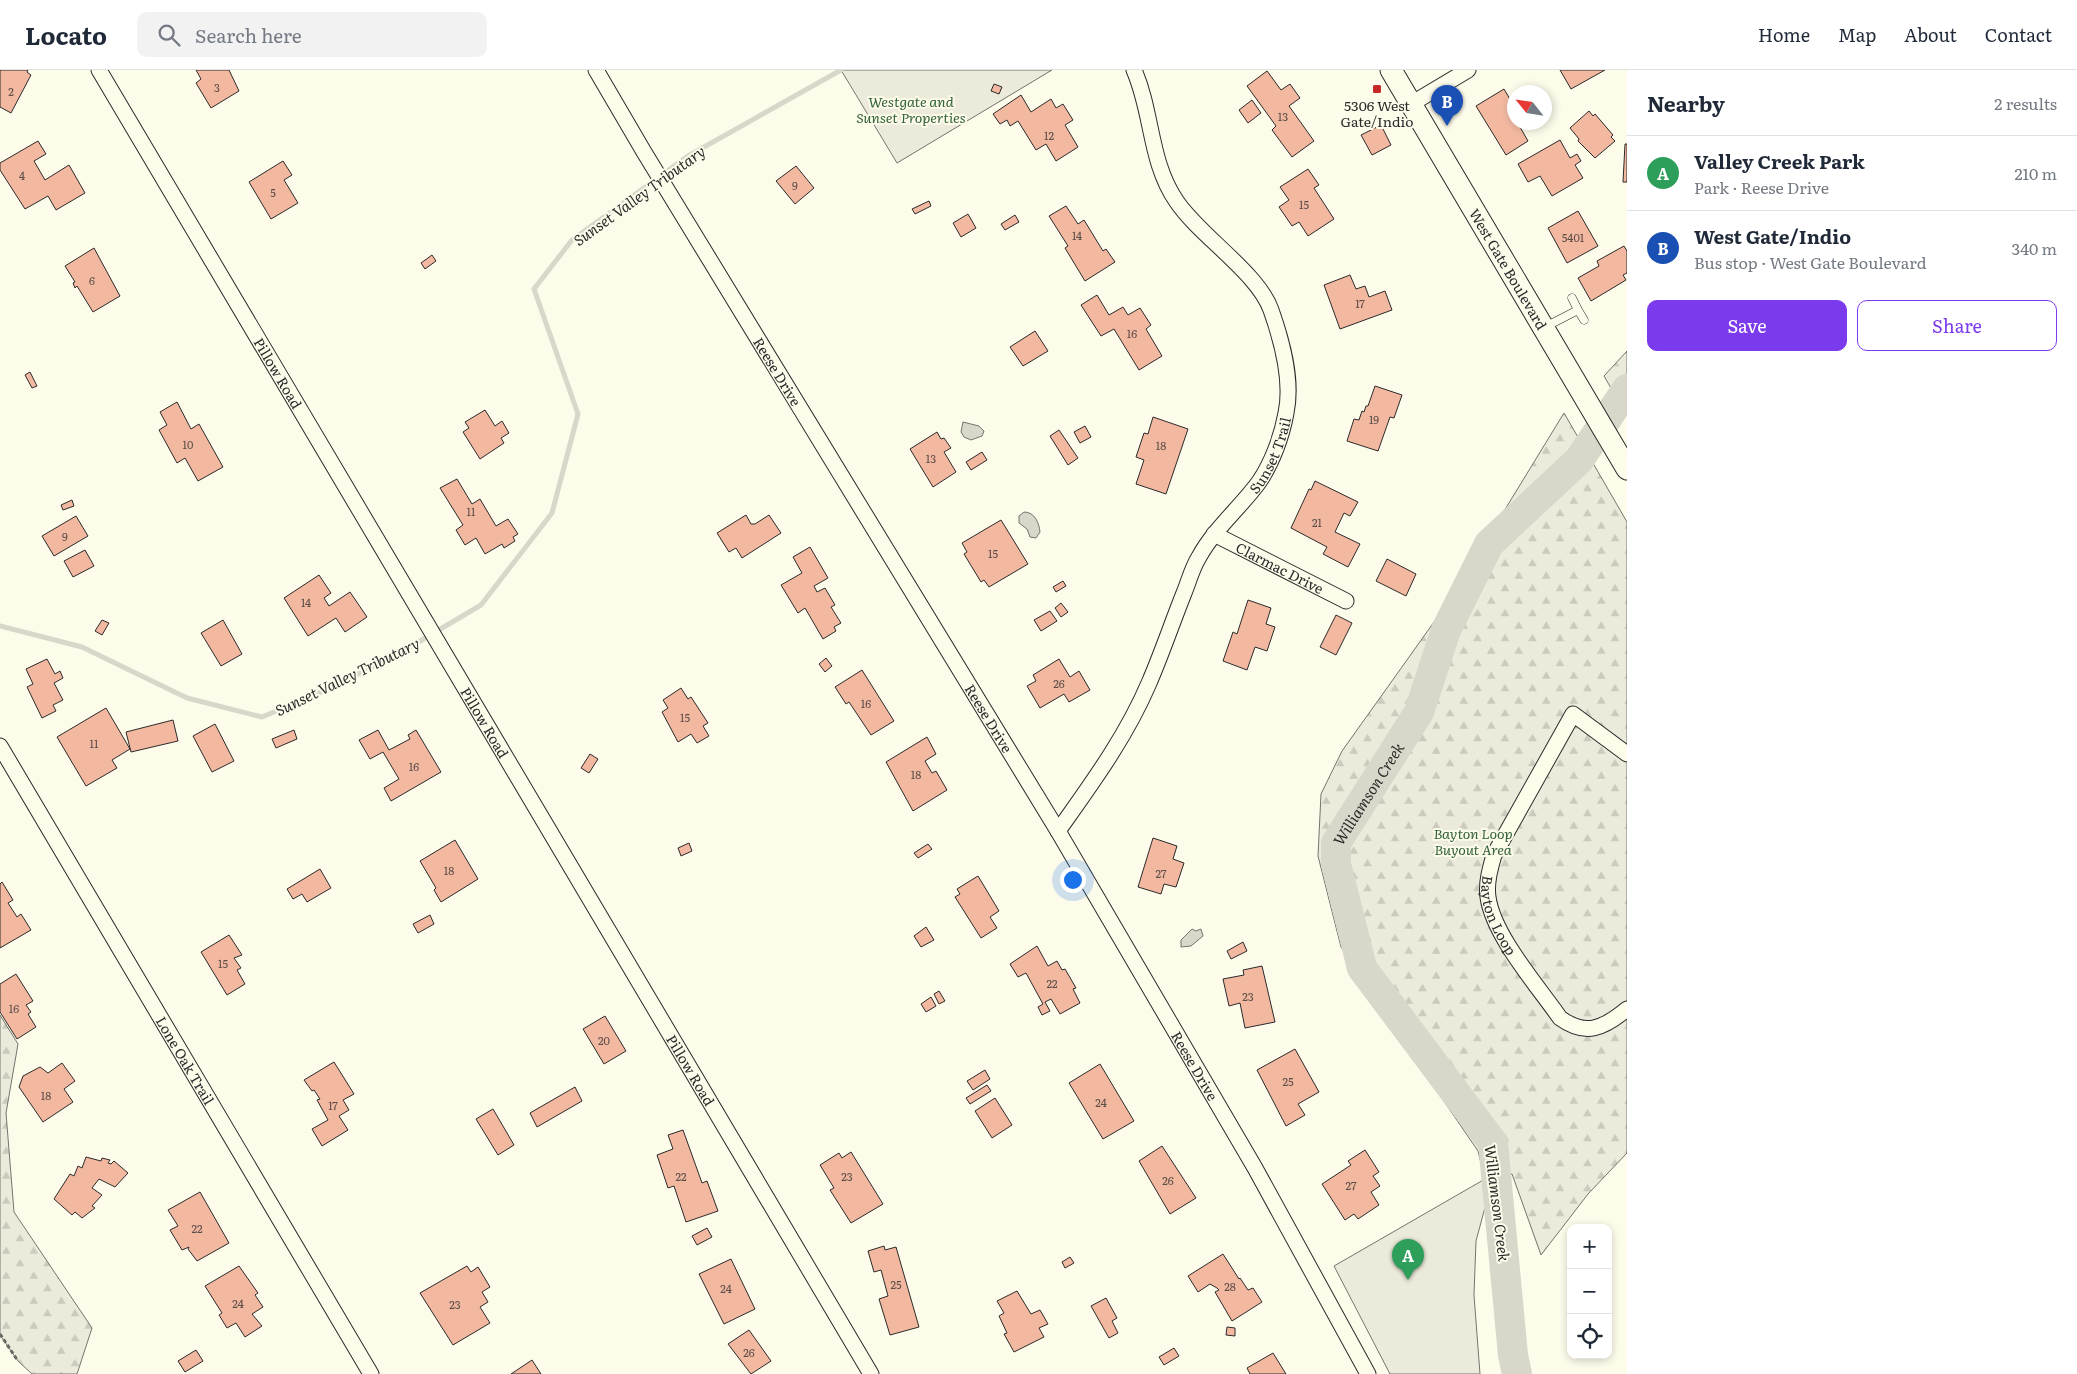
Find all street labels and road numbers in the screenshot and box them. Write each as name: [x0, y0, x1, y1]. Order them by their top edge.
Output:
street label: West Gate Boulevard: [1465, 205, 1552, 333]
street label: Reese Drive: [749, 333, 806, 410]
street label: Pillow Road: [250, 334, 307, 412]
street label: Sunset Trail: [1244, 415, 1295, 498]
street label: Clarmac Drive: [1233, 537, 1327, 598]
street label: Reese Drive: [960, 680, 1018, 756]
street label: Pillow Road: [456, 683, 514, 762]
street label: Bayton Loop: [1477, 874, 1522, 959]
street label: Lone Oak Trail: [152, 1012, 220, 1108]
street label: Reese Drive: [1167, 1027, 1223, 1104]
street label: Pillow Road: [662, 1031, 720, 1109]

